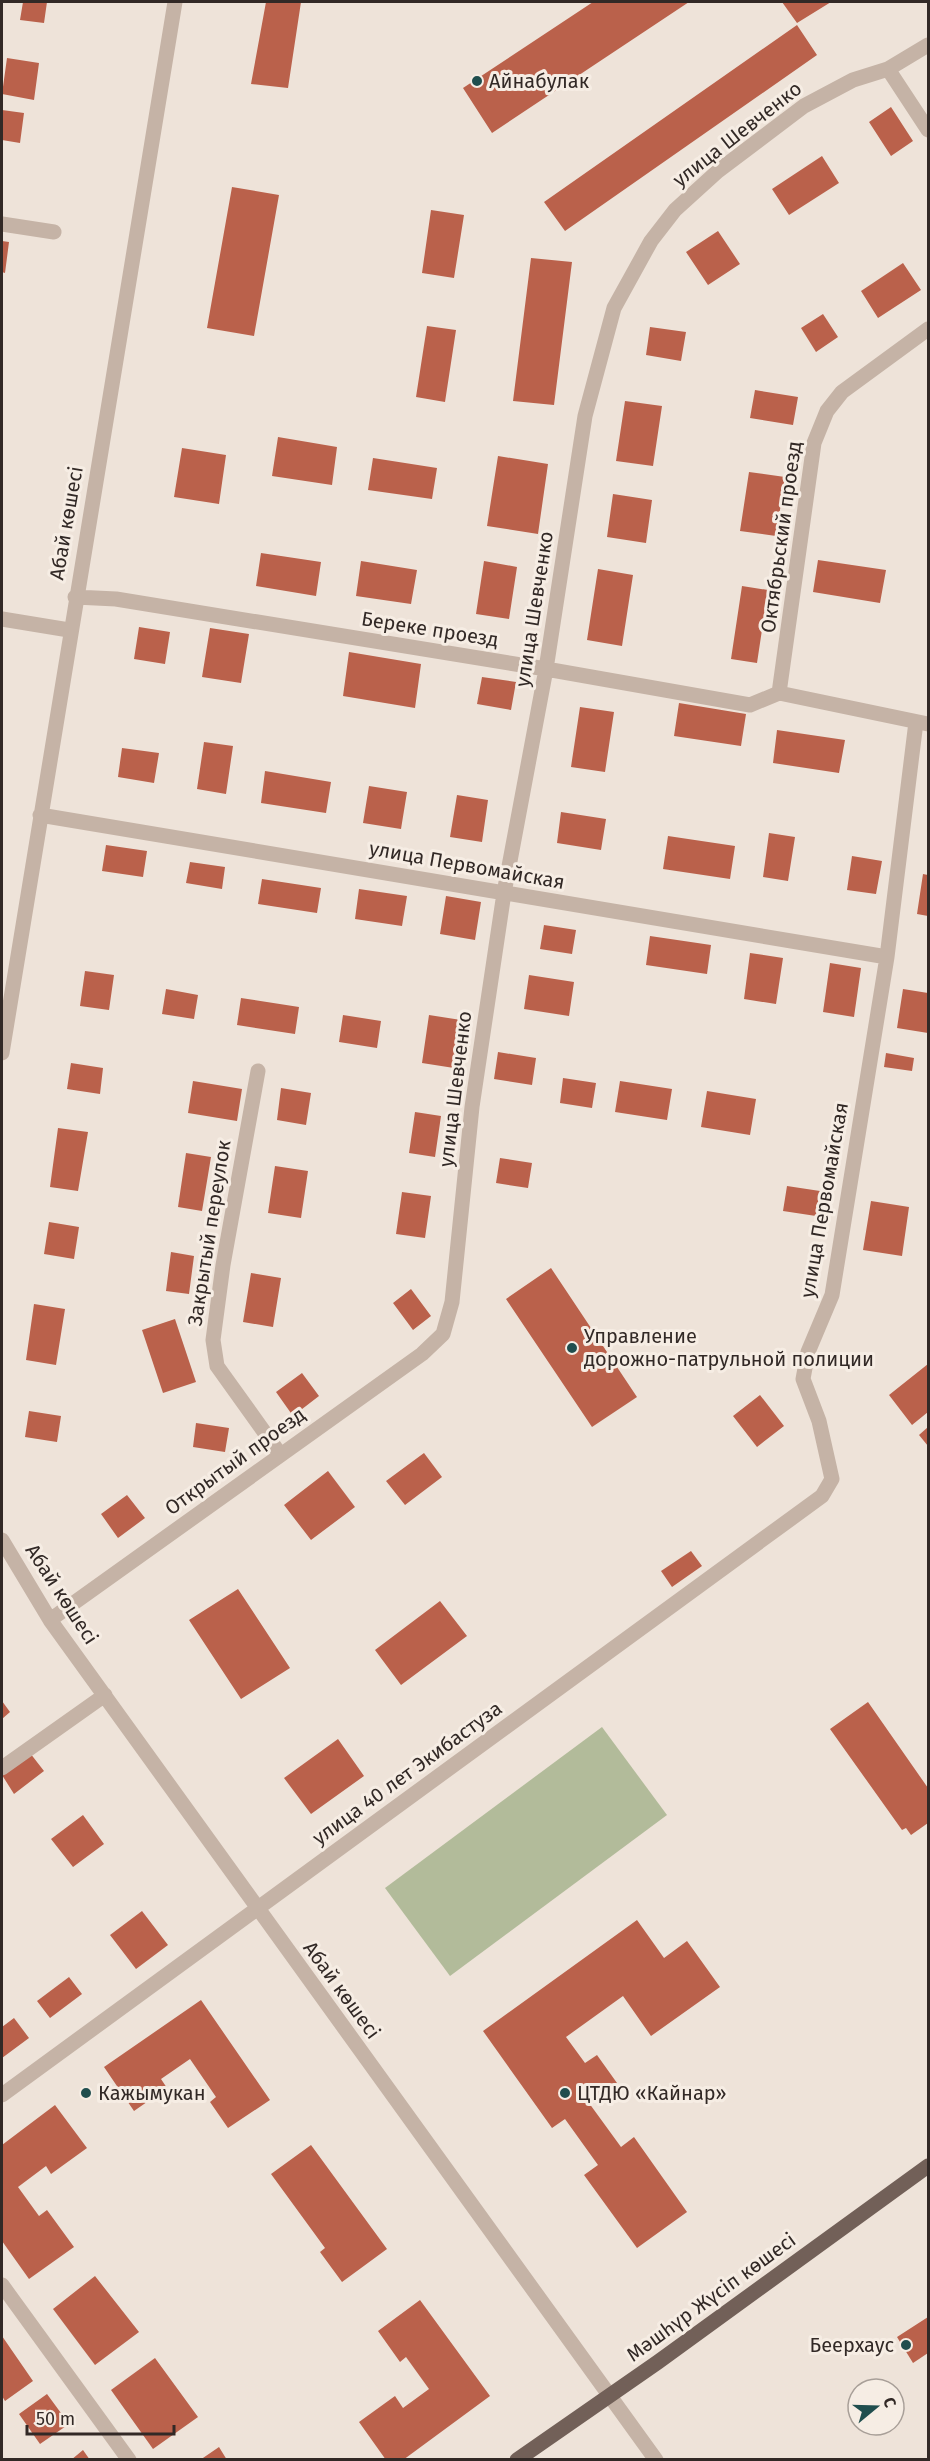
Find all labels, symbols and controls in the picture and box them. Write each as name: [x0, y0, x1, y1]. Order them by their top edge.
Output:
place label: Айнабулак: [489, 69, 590, 93]
marker: Айнабулак: [470, 74, 484, 88]
street label: улица Шевченко: [668, 76, 806, 192]
street label: Октябрьский проезд: [756, 439, 806, 635]
street label: Абай көшесі: [44, 464, 88, 582]
street label: улица Шевченко: [510, 530, 558, 688]
street label: Береке проезд: [360, 606, 500, 652]
street label: улица Первомайская: [367, 836, 567, 894]
street label: улица Шевченко: [434, 1010, 476, 1168]
street label: улица Первомайская: [795, 1100, 853, 1300]
street label: Закрытый переулок: [182, 1138, 236, 1328]
place label: Управление дорожно-патрульной полиции: [584, 1324, 874, 1371]
marker: Управление дорожно-патрульной полиции: [565, 1341, 579, 1355]
street label: Открытый проезд: [160, 1402, 310, 1520]
street label: Абай көшесі: [21, 1539, 103, 1649]
street label: улица 40 лет Экибастуза: [307, 1696, 507, 1850]
street label: Абай көшесі: [299, 1936, 385, 2044]
place label: Кажымукан: [98, 2081, 206, 2105]
place label: ЦТДЮ «Кайнар»: [577, 2081, 727, 2105]
marker: Кажымукан: [79, 2086, 93, 2100]
marker: ЦТДЮ «Кайнар»: [558, 2086, 572, 2100]
street label: Мәшһүр Жүсіп көшесі: [622, 2228, 800, 2366]
place label: Беерхаус: [810, 2333, 894, 2357]
marker: Беерхаус: [899, 2338, 913, 2352]
north arrow: [846, 2377, 906, 2437]
text: С: [879, 2395, 900, 2410]
scale bar: [27, 2398, 174, 2436]
text: 50 m: [36, 2408, 75, 2430]

